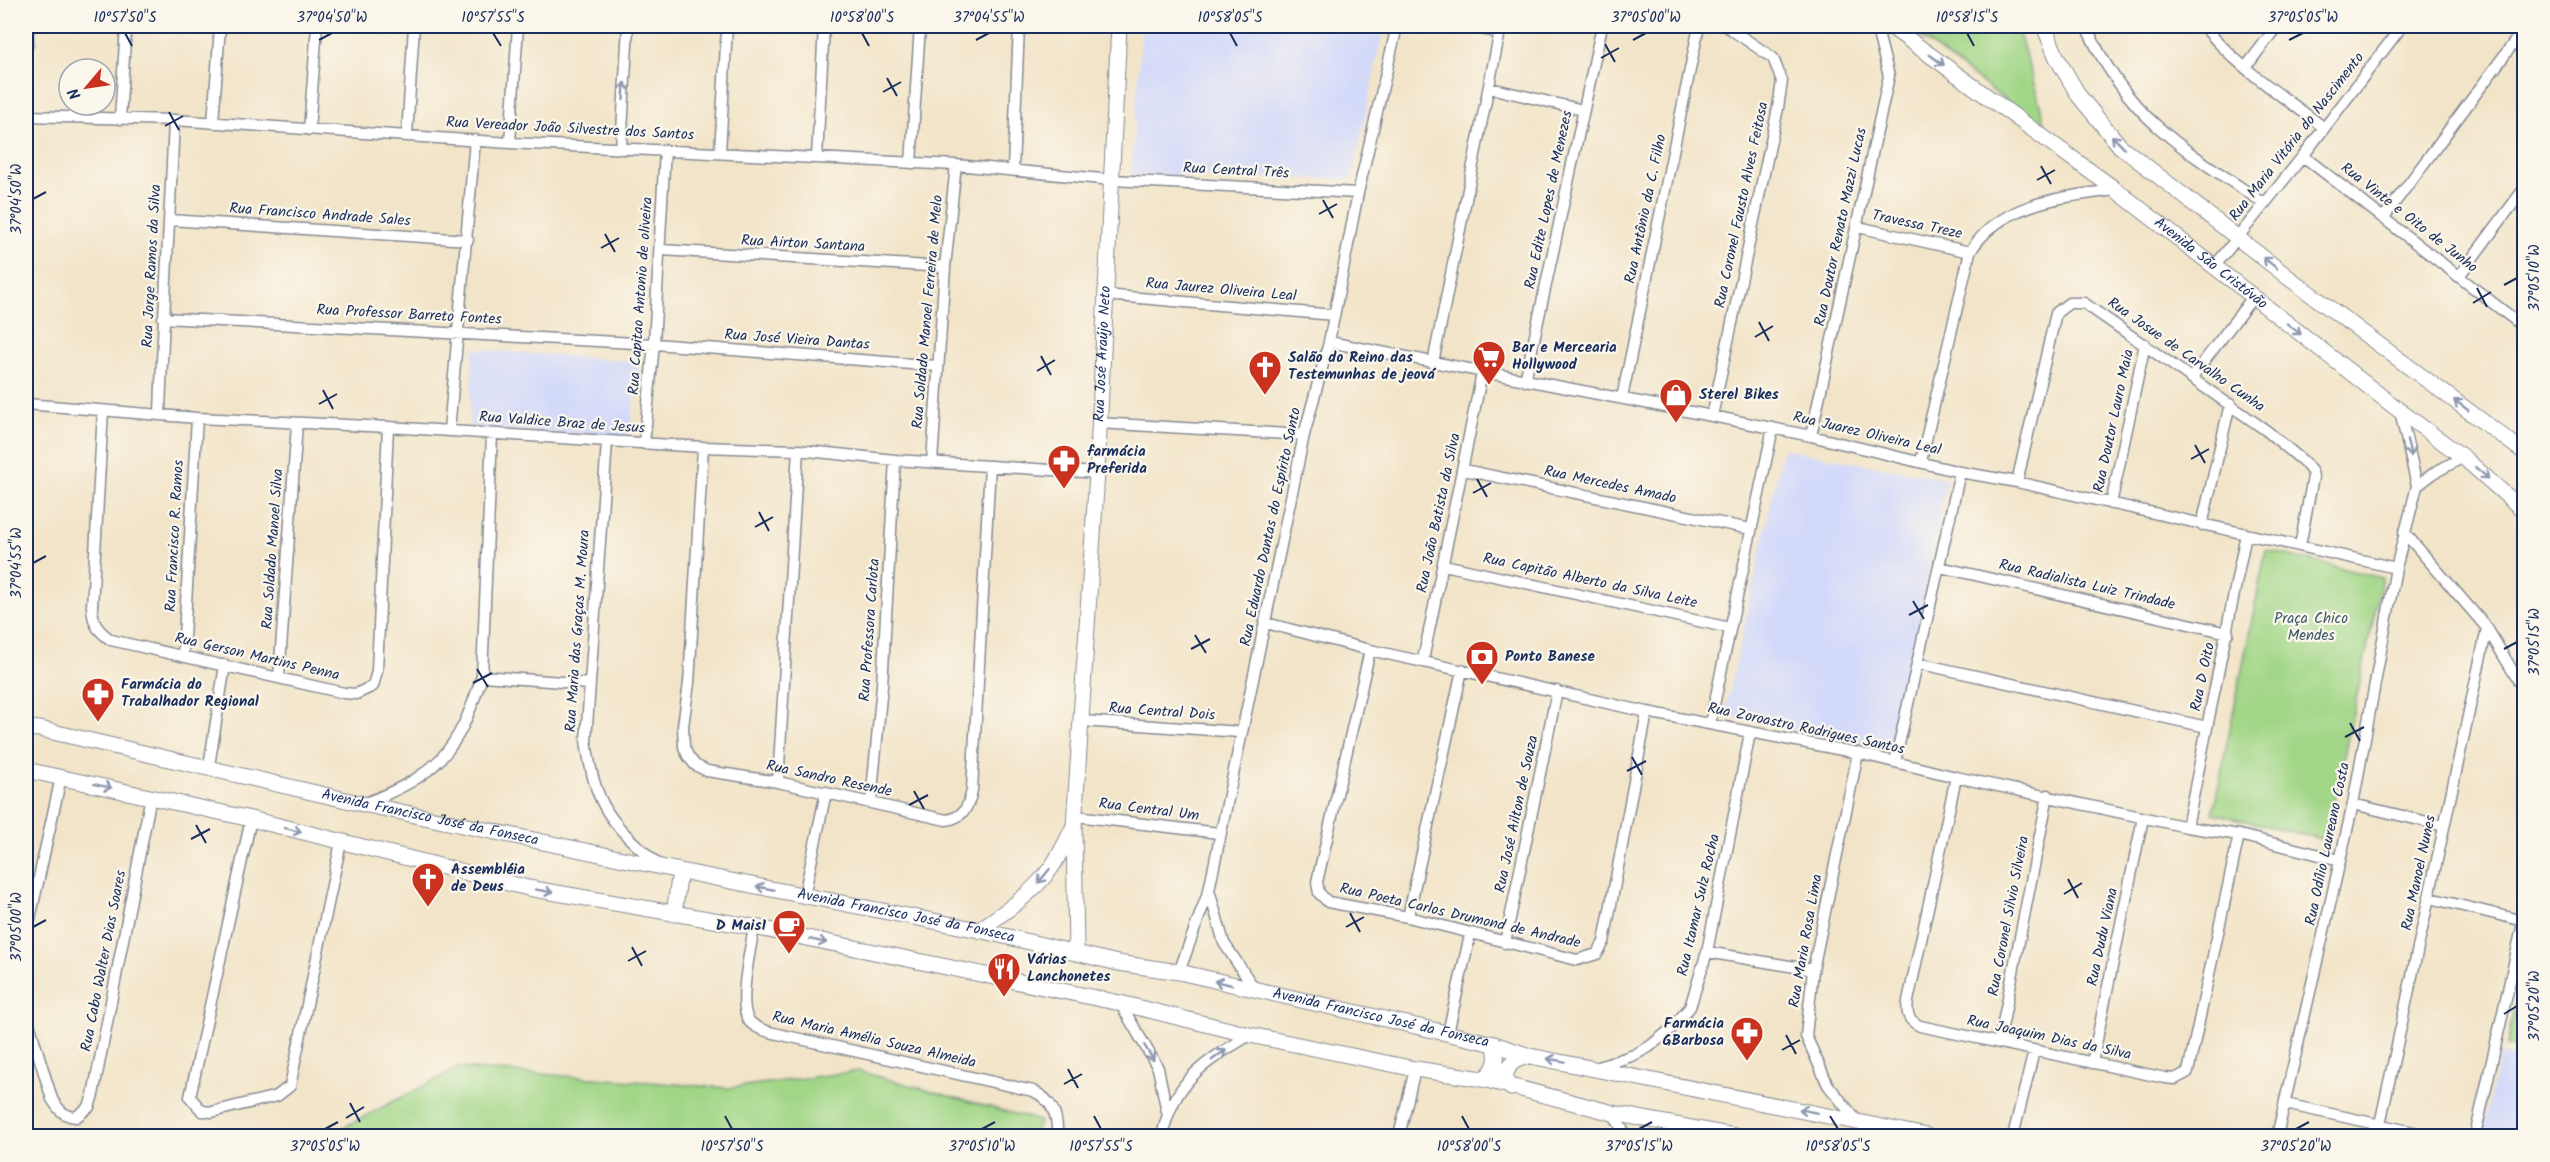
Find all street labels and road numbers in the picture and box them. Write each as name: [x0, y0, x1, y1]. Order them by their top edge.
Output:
street label: Rua Maria Vitória do Nascimento: [2223, 47, 2371, 227]
street label: Rua Coronel Fausto Alves Feitosa: [1708, 100, 1776, 310]
street label: Rua Edite Lopes de Menezes: [1518, 108, 1580, 292]
street label: Rua Vereador João Silvestre dos Santos: [445, 111, 695, 148]
street label: Rua Doutor Renato Mazzi Lucas: [1808, 125, 1874, 329]
street label: Rua Antônio da C. Filho: [1618, 132, 1674, 286]
street label: Rua Central Três: [1182, 156, 1290, 186]
street label: Rua Vinte e Oito de Junho: [2335, 157, 2483, 279]
street label: Rua Jorge Ramos da Silva: [136, 184, 168, 348]
street label: Rua Soldado Manoel Ferreira de Melo: [906, 194, 950, 430]
street label: Rua Capitao Antonio de oliveira: [622, 196, 660, 396]
street label: Rua Francisco Andrade Sales: [229, 197, 412, 233]
street label: Travessa Treze: [1869, 204, 1965, 246]
street label: Avenida São Cristóvão: [2148, 211, 2273, 316]
street label: Rua Airton Santana: [740, 229, 866, 259]
street label: Rua Jaurez Oliveira Leal: [1145, 271, 1298, 309]
street label: Rua José Araújo Neto: [1088, 285, 1118, 423]
street label: Rua Josue de Carvalho Cunha: [2102, 291, 2270, 419]
street label: Rua Professor Barreto Fontes: [316, 298, 503, 332]
street label: Rua José Vieira Dantas: [724, 323, 871, 357]
street label: Rua Doutor Lauro Maia: [2087, 347, 2141, 495]
street label: Rua Valdice Braz de Jesus: [478, 405, 646, 441]
street label: Rua Eduardo Dantas do Espírito Santo: [1234, 405, 1308, 649]
street label: Rua Juarez Oliveira Leal: [1791, 405, 1944, 463]
street label: Rua João Batista da Silva: [1410, 431, 1468, 595]
street label: Rua Francisco R. Ramos: [159, 459, 191, 613]
street label: Rua Mercedes Amado: [1541, 459, 1679, 511]
street label: Rua Soldado Manoel Silva: [255, 468, 291, 630]
street label: Rua Maria das Graças M. Moura: [559, 529, 597, 733]
street label: Rua Capitão Alberto da Silva Leite: [1481, 547, 1700, 616]
street label: Rua Radialista Luiz Trindade: [1996, 553, 2178, 617]
street label: Rua Professora Carlota: [853, 558, 887, 702]
street label: Rua Gerson Martins Penna: [172, 626, 342, 688]
street label: Rua D Oito: [2184, 640, 2222, 714]
street label: Rua Central Dois: [1108, 696, 1217, 728]
street label: Rua Zoroastro Rodrigues Santos: [1705, 696, 1907, 762]
street label: Rua José Ailton de Souza: [1489, 733, 1545, 895]
street label: Rua Sandro Resende: [764, 754, 894, 804]
street label: Rua Odílio Laureano Costa: [2299, 760, 2357, 928]
street label: Avenida Francisco José da Fonseca: [319, 783, 541, 853]
street label: Rua Central Um: [1097, 792, 1201, 828]
street label: Rua Manoel Nunes: [2395, 812, 2443, 933]
street label: Rua Itamar Sulz Rocha: [1671, 832, 1727, 978]
street label: Rua Coronel Silvio Silveira: [1982, 834, 2036, 998]
street label: Rua Cabo Walter Dias Soares: [75, 868, 133, 1054]
street label: Rua Maria Rosa Lima: [1782, 872, 1830, 1010]
street label: Rua Poeta Carlos Drumond de Andrade: [1337, 877, 1583, 955]
street label: Avenida Francisco José da Fonseca: [795, 882, 1017, 950]
street label: Rua Dudu Viana: [2081, 885, 2125, 989]
street label: Avenida Francisco José da Fonseca: [1270, 982, 1491, 1054]
street label: Rua Maria Amélia Souza Almeida: [770, 1005, 978, 1075]
street label: Rua Joaquim Dias da Silva: [1965, 1009, 2133, 1067]

